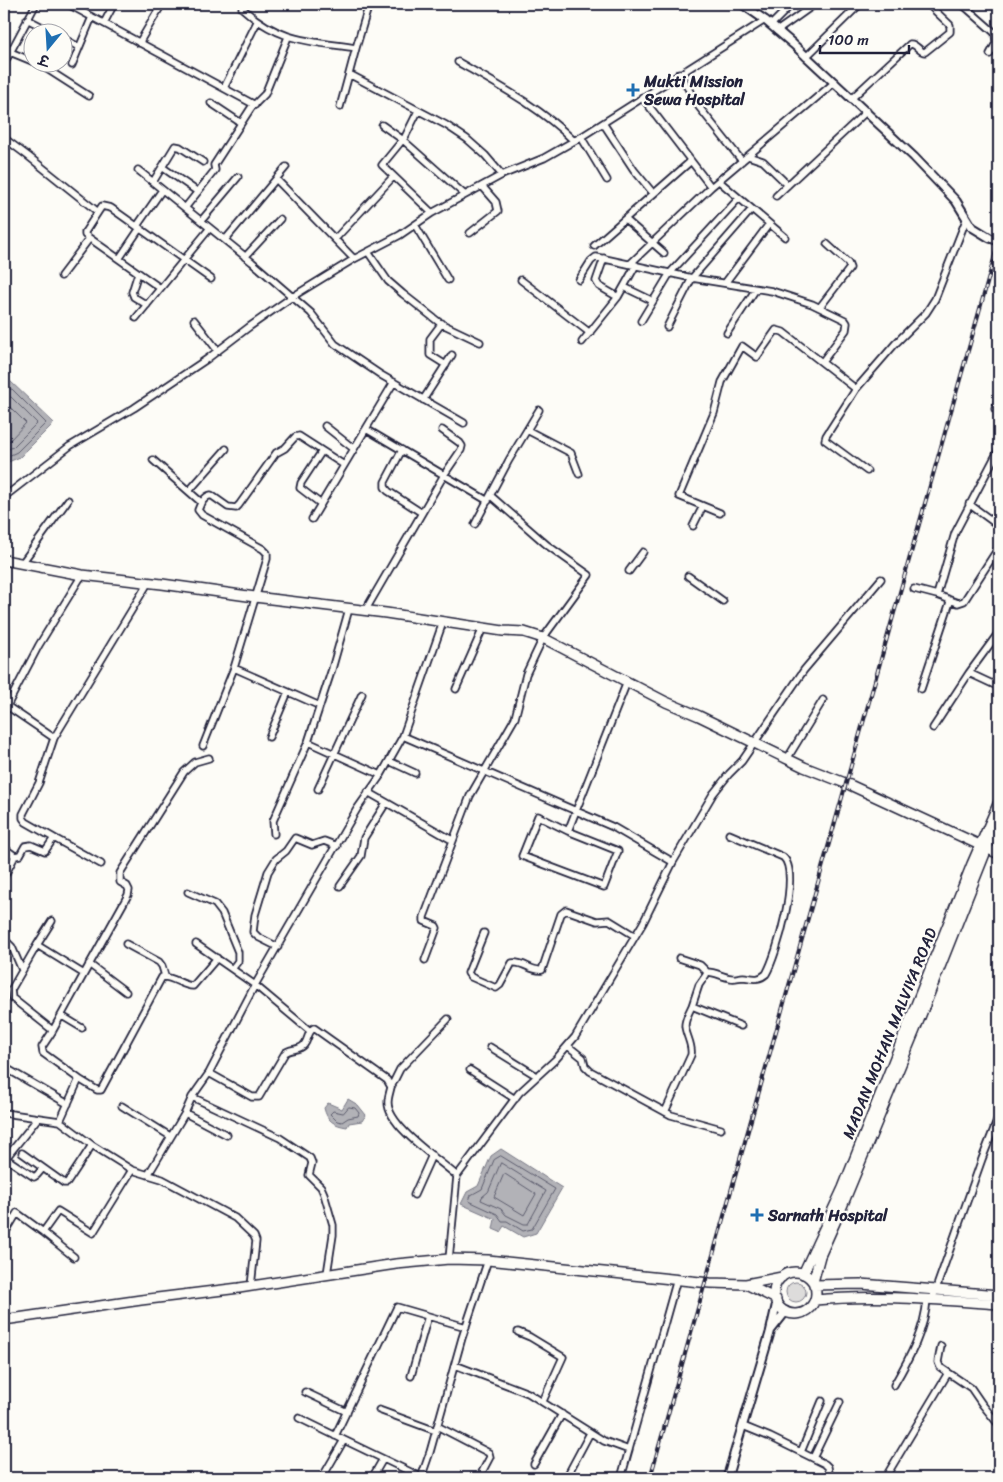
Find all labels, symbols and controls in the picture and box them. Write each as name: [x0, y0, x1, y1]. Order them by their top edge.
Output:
north arrow: [22, 22, 72, 72]
scale bar: [820, 22, 909, 54]
text: 100 m: [828, 27, 869, 53]
text: उ: [34, 46, 54, 74]
place label: Mukti Mission Sewa Hospital: [643, 67, 746, 114]
marker: Mukti Mission Sewa Hospital: [626, 83, 640, 97]
street label: MADAN MOHAN MALVIYA ROAD: [834, 923, 945, 1143]
place label: Sarnath Hospital: [767, 1201, 889, 1230]
marker: Sarnath Hospital: [750, 1208, 764, 1222]

